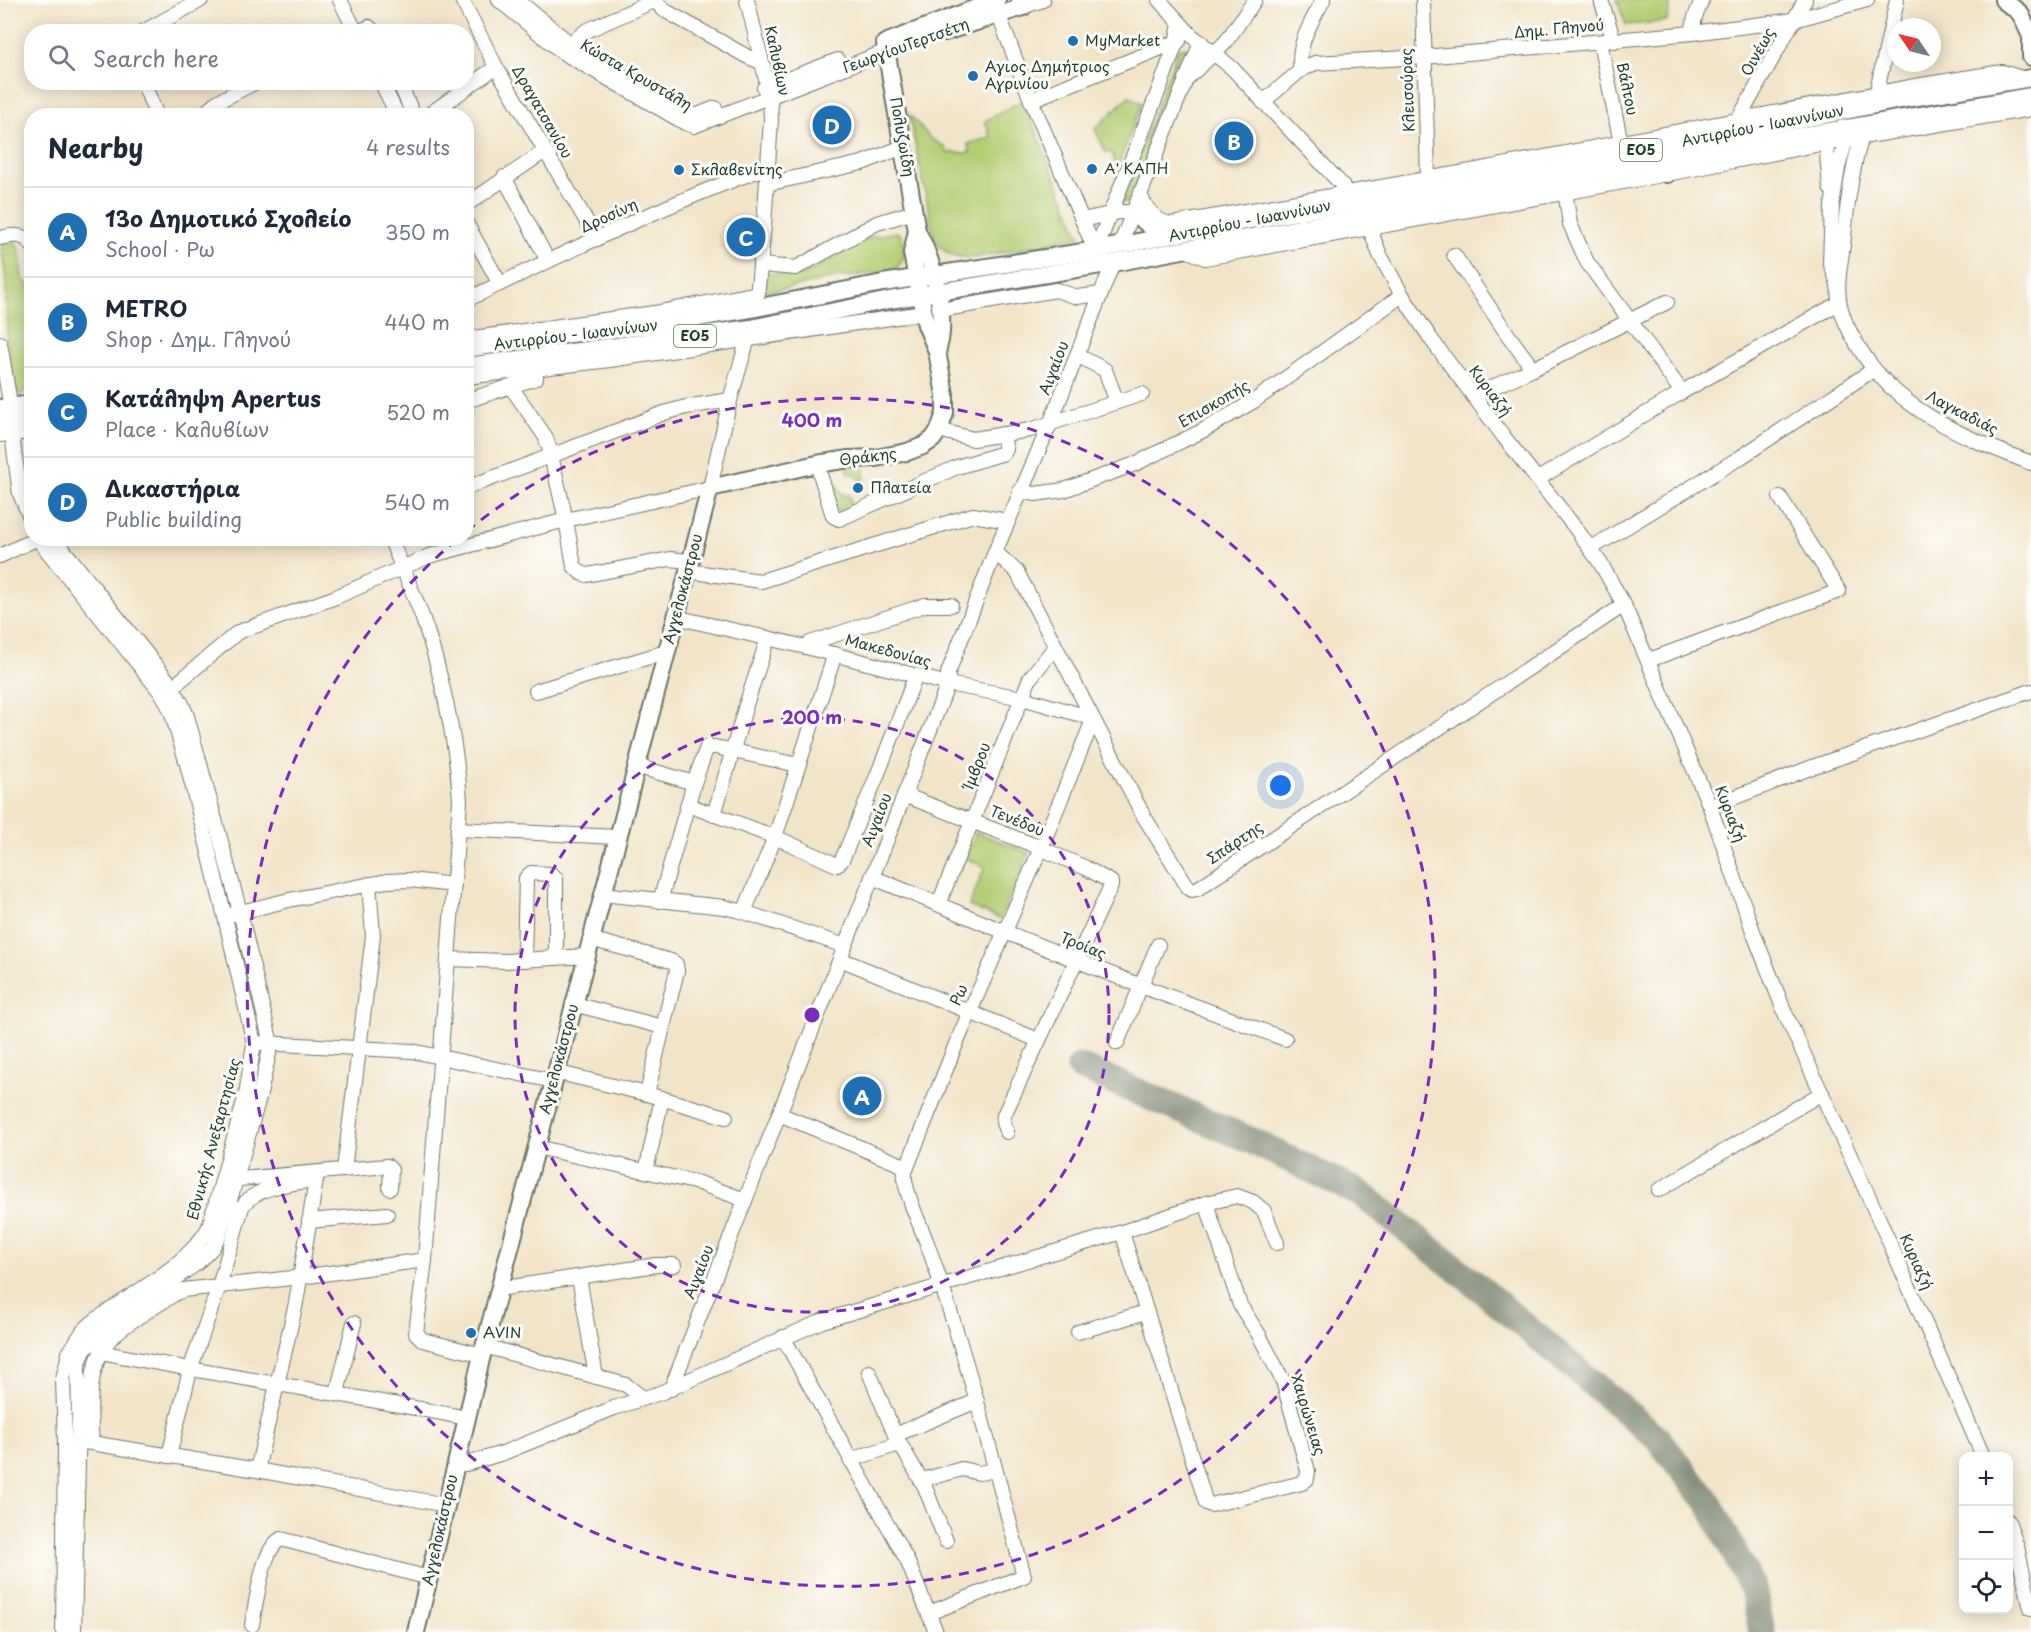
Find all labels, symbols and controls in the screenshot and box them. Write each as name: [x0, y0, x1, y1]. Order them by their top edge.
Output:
street label: ΓεωργίουΤερτσέτη: [839, 11, 972, 78]
street label: Δημ. Γληνού: [1513, 12, 1605, 43]
north arrow: [1887, 18, 1941, 72]
street label: Οινέως: [1734, 22, 1780, 80]
street label: Καλυβίων: [760, 23, 797, 98]
search box: [24, 24, 474, 90]
place label: MyMarket: [1085, 28, 1160, 51]
street label: Κώστα Κρυστάλη: [576, 32, 697, 115]
marker: MyMarket: [1066, 34, 1080, 48]
icon: search: [45, 41, 78, 74]
text: Search here: [93, 41, 219, 74]
street label: Κλεισούρας: [1394, 47, 1419, 132]
place label: Αγιος Δημήτριος Αγρινίου: [985, 54, 1110, 94]
street label: Δραγατσανίου: [507, 60, 579, 162]
street label: Βάλτου: [1612, 60, 1645, 117]
marker: Αγιος Δημήτριος Αγρινίου: [966, 69, 980, 83]
street label: Πολυζωίδη: [885, 95, 922, 178]
street label: Αντιρρίου - Ιωαννίνων: [1679, 97, 1846, 152]
pin: D: [812, 102, 852, 148]
pin: B: [1214, 118, 1254, 164]
text: Nearby: [48, 128, 143, 167]
text: 4 results: [366, 132, 450, 162]
road number: ΕΟ5: [1620, 139, 1662, 161]
place label: Α' ΚΑΠΗ: [1104, 156, 1169, 179]
place label: Σκλαβενίτης: [691, 157, 783, 180]
marker: Α' ΚΑΠΗ: [1085, 162, 1099, 176]
marker: Σκλαβενίτης: [672, 163, 686, 177]
street label: Δροσίνη: [576, 192, 641, 238]
street label: Αντιρρίου - Ιωαννίνων: [1166, 192, 1333, 247]
text: 13ο Δημοτικό Σχολείο: [105, 201, 351, 234]
pin: C: [726, 214, 766, 260]
text: A: [60, 217, 75, 247]
text: 350 m: [385, 217, 450, 247]
text: School · Ρω: [105, 234, 215, 264]
text: METRO: [105, 291, 187, 324]
text: B: [61, 307, 74, 337]
text: 440 m: [385, 307, 450, 337]
street label: Αντιρρίου - Ιωαννίνων: [492, 312, 659, 355]
text: Shop · Δημ. Γληνού: [105, 324, 291, 354]
road number: ΕΟ5: [674, 325, 716, 347]
street label: Αιγαίου: [1032, 337, 1073, 398]
street label: Κυριαζή: [1464, 360, 1518, 421]
street label: Επισκοπής: [1173, 373, 1253, 432]
text: Κατάληψη Apertus: [105, 381, 321, 414]
street label: Λαγκαδιάς: [1922, 384, 2003, 440]
text: C: [60, 397, 75, 427]
text: 520 m: [386, 397, 450, 427]
text: 400 m: [782, 406, 842, 433]
text: Place · Καλυβίων: [105, 414, 270, 444]
street label: Θράκης: [838, 441, 898, 470]
text: Δικαστήρια: [105, 471, 240, 504]
place label: Πλατεία: [870, 475, 932, 498]
marker: Πλατεία: [851, 481, 865, 495]
text: D: [60, 487, 75, 517]
text: 540 m: [384, 487, 450, 517]
text: Public building: [105, 504, 242, 534]
street label: Αγγελοκάστρου: [656, 531, 707, 646]
street label: Μακεδονίας: [843, 627, 934, 672]
text: 200 m: [782, 703, 842, 730]
street label: Ίμβρου: [955, 738, 995, 794]
your location: [1266, 771, 1295, 800]
street label: Κυριαζή: [1710, 782, 1753, 845]
street label: Αιγαίου: [855, 789, 896, 850]
street label: Τενέδου: [987, 798, 1048, 841]
street label: Σπάρτης: [1202, 814, 1267, 869]
street label: Τροίας: [1057, 925, 1110, 964]
street label: Ρω: [943, 980, 972, 1009]
street label: Αγγελοκάστρου: [532, 1001, 583, 1116]
centre of rings: [802, 1005, 822, 1025]
street label: Εθνικής Ανεξαρτησίας: [180, 1055, 245, 1222]
pin: A: [842, 1074, 882, 1118]
street label: Κυριαζή: [1895, 1230, 1940, 1293]
street label: Αιγαίου: [677, 1241, 718, 1302]
place label: AVIN: [483, 1320, 521, 1343]
marker: AVIN: [464, 1326, 478, 1340]
street label: Χαιρώνειας: [1286, 1371, 1333, 1458]
map controls: [1959, 1452, 2013, 1614]
button: +: [1959, 1452, 2013, 1506]
street label: Αγγελοκάστρου: [415, 1472, 462, 1587]
button: −: [1959, 1506, 2013, 1560]
button: locate: [1959, 1560, 2013, 1614]

